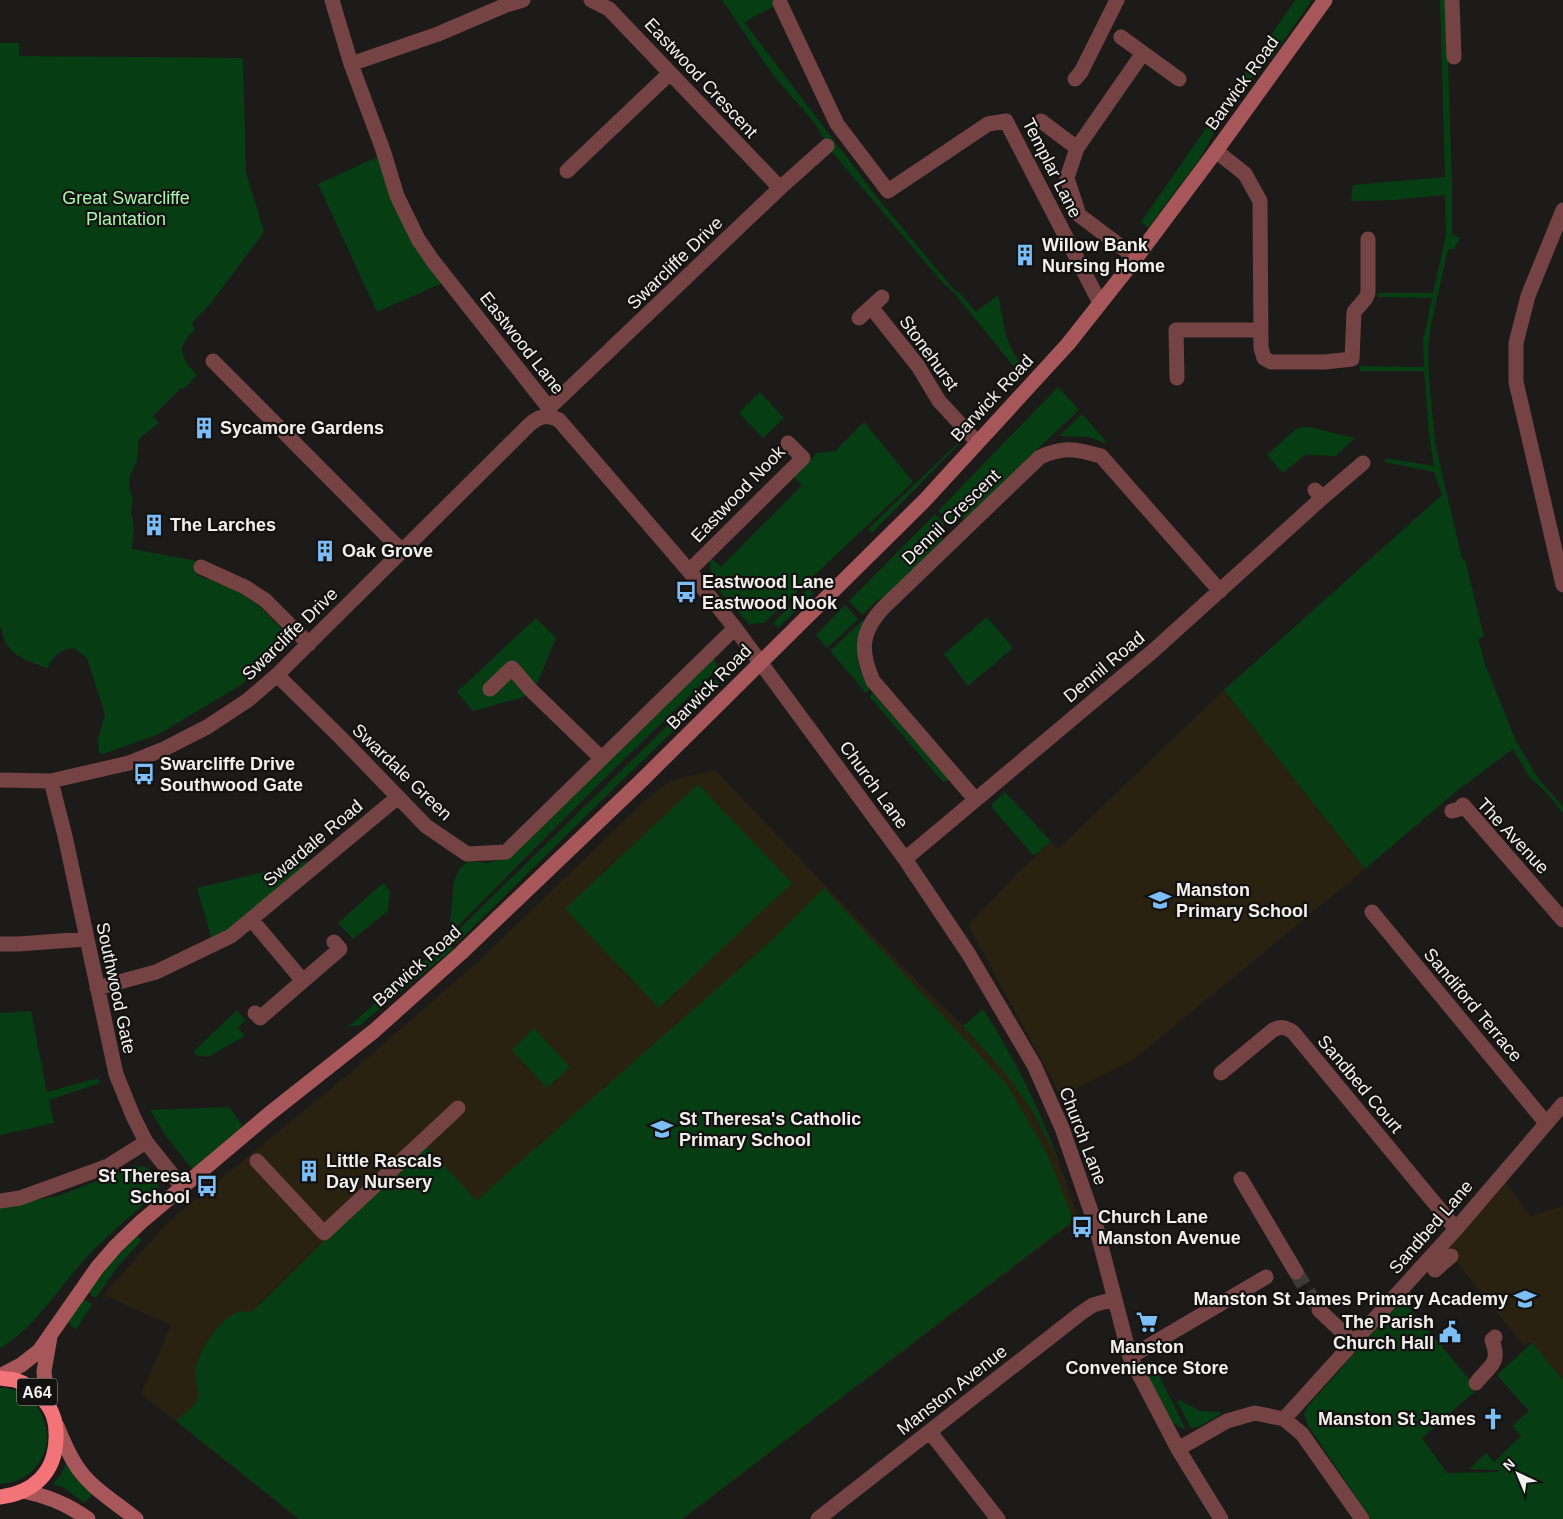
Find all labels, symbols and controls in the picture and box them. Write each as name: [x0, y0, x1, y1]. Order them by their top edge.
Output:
street label: Eastwood Crescent: [640, 14, 762, 142]
street label: Barwick Road: [1201, 32, 1283, 134]
street label: Templar Lane: [1018, 115, 1086, 221]
park label: Great Swarcliffe Plantation: [62, 188, 190, 229]
street label: Swarcliffe Drive: [623, 212, 727, 314]
place label: Willow Bank Nursing Home: [1042, 235, 1165, 276]
building icon: Willow Bank Nursing Home: [1012, 242, 1038, 268]
street label: Eastwood Lane: [476, 288, 568, 398]
street label: Stonehurst: [895, 312, 963, 394]
street label: Barwick Road: [947, 351, 1037, 445]
building icon: Sycamore Gardens: [191, 415, 217, 441]
place label: Sycamore Gardens: [220, 418, 384, 438]
street label: Eastwood Nook: [687, 441, 790, 546]
street label: Dennil Crescent: [898, 465, 1004, 569]
building icon: The Larches: [141, 512, 167, 538]
place label: The Larches: [170, 515, 276, 535]
building icon: Oak Grove: [312, 538, 338, 564]
place label: Oak Grove: [342, 541, 433, 561]
place label: Eastwood Lane Eastwood Nook: [702, 572, 838, 613]
bus stop icon: Eastwood Lane Eastwood Nook: [673, 579, 699, 605]
street label: Swarcliffe Drive: [238, 583, 342, 685]
street label: Dennil Road: [1060, 628, 1148, 706]
street label: Barwick Road: [663, 641, 755, 733]
street label: Swardale Green: [348, 720, 456, 824]
street label: Church Lane: [836, 737, 912, 833]
place label: Swarcliffe Drive Southwood Gate: [160, 754, 303, 795]
bus stop icon: Swarcliffe Drive Southwood Gate: [131, 761, 157, 787]
street label: The Avenue: [1473, 794, 1553, 878]
street label: Swardale Road: [259, 796, 367, 890]
place label: Manston Primary School: [1176, 880, 1308, 921]
school or university icon: Manston Primary School: [1147, 887, 1173, 913]
street label: Southwood Gate: [92, 920, 140, 1056]
street label: Barwick Road: [369, 921, 465, 1011]
street label: Sandiford Terrace: [1420, 944, 1526, 1066]
street label: Sandbed Court: [1313, 1031, 1407, 1137]
street label: Church Lane: [1055, 1084, 1111, 1188]
place label: St Theresa's Catholic Primary School: [679, 1109, 861, 1150]
school or university icon: St Theresa's Catholic Primary School: [649, 1116, 675, 1142]
place label: Little Rascals Day Nursery: [326, 1151, 442, 1192]
building icon: Little Rascals Day Nursery: [296, 1158, 322, 1184]
place label: St Theresa School: [98, 1166, 191, 1207]
bus stop icon: St Theresa School: [194, 1173, 220, 1199]
street label: Sandbed Lane: [1385, 1176, 1477, 1278]
place label: Church Lane Manston Avenue: [1098, 1207, 1241, 1248]
bus stop icon: Church Lane Manston Avenue: [1069, 1214, 1095, 1240]
school or university icon: Manston St James Primary Academy: [1512, 1286, 1538, 1312]
place label: Manston St James Primary Academy: [1194, 1289, 1508, 1309]
supermarket icon: Manston Convenience Store: [1134, 1309, 1160, 1335]
place label: The Parish Church Hall: [1333, 1312, 1434, 1353]
public building icon: The Parish Church Hall: [1437, 1319, 1463, 1345]
place label: Manston Convenience Store: [1065, 1337, 1229, 1378]
street label: Manston Avenue: [893, 1341, 1011, 1439]
road number: A64: [17, 1378, 57, 1405]
church icon: Manston St James: [1480, 1406, 1506, 1432]
place label: Manston St James: [1318, 1409, 1476, 1429]
north arrow: [1493, 1449, 1543, 1499]
text: N: [1500, 1455, 1518, 1474]

